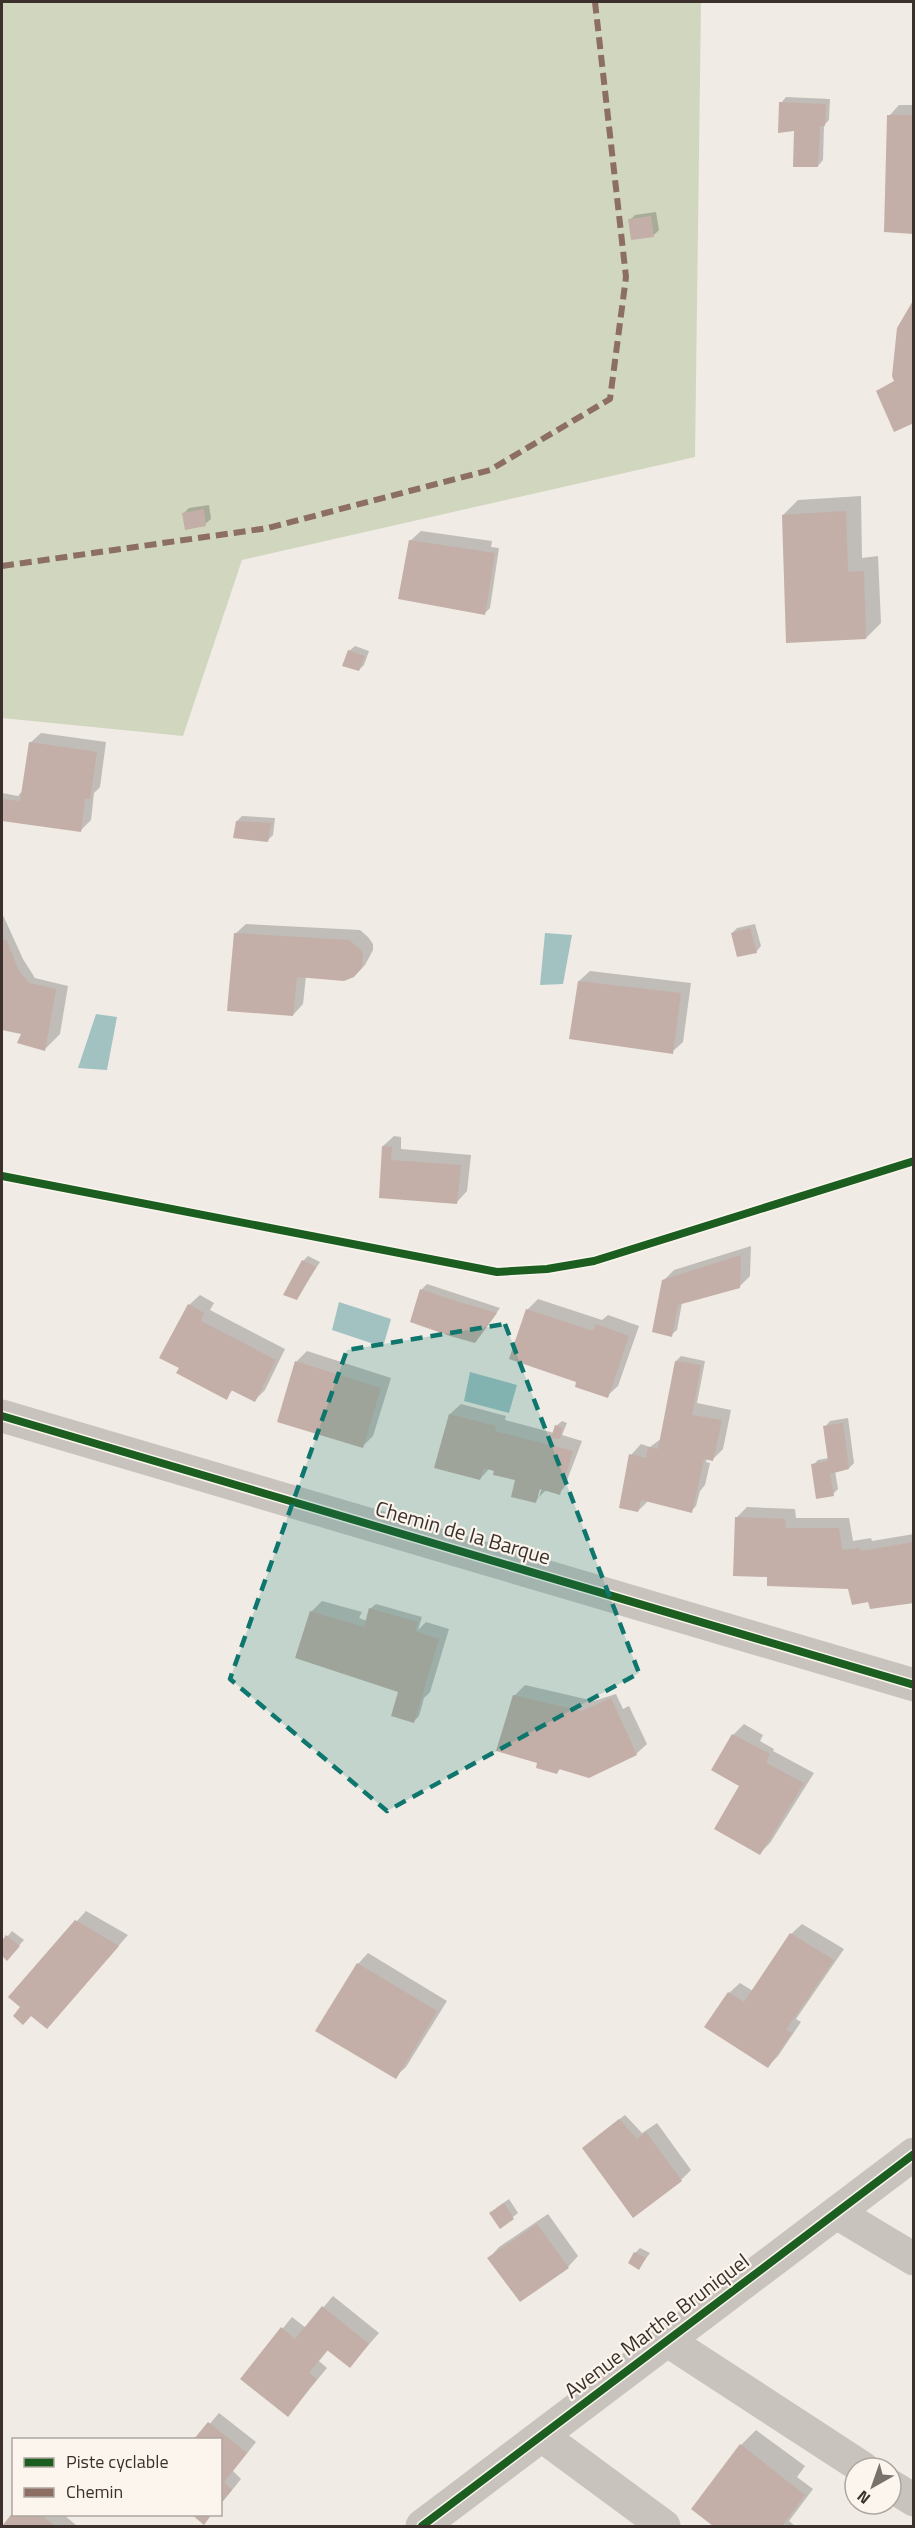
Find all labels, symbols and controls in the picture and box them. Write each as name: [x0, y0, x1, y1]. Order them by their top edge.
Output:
street label: Chemin de la Barque: [372, 1492, 555, 1572]
street label: Avenue Marthe Bruniquel: [557, 2245, 756, 2406]
legend: [12, 2438, 222, 2516]
text: Piste cyclable: [66, 2448, 168, 2475]
north arrow: [843, 2456, 903, 2516]
text: Chemin: [66, 2478, 123, 2505]
text: N: [851, 2485, 875, 2510]

